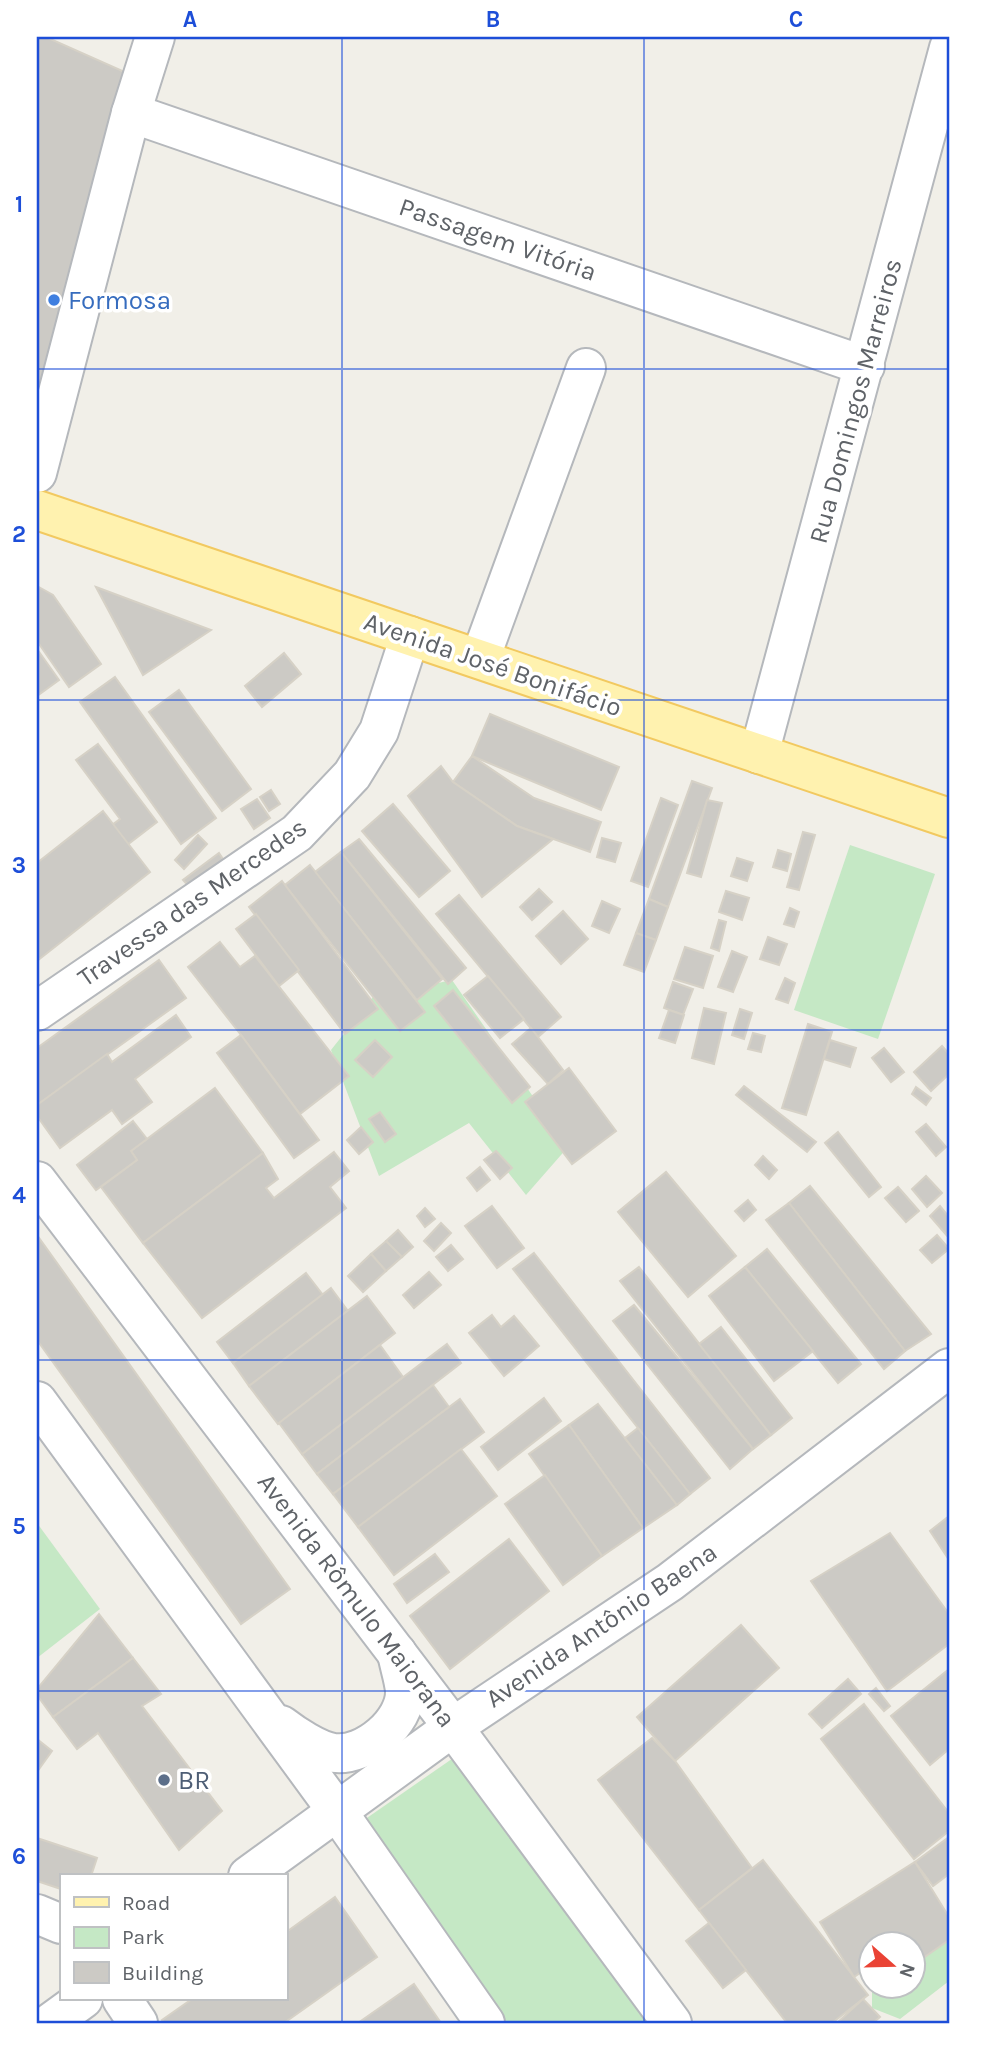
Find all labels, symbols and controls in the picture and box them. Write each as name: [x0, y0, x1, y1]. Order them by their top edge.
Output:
text: A: [183, 6, 197, 33]
text: B: [486, 6, 500, 33]
text: C: [789, 6, 803, 33]
text: 1: [15, 191, 23, 218]
street label: Passagem Vitória: [395, 191, 601, 288]
street label: Rua Domingos Marreiros: [803, 255, 908, 547]
place label: Formosa: [68, 285, 171, 316]
marker: Formosa: [46, 292, 62, 308]
text: 2: [12, 521, 26, 548]
street label: Avenida José Bonifácio: [360, 606, 626, 723]
street label: Travessa das Mercedes: [72, 812, 313, 993]
text: 3: [12, 852, 26, 879]
text: 4: [12, 1182, 26, 1209]
street label: Avenida Rômulo Maiorana: [251, 1467, 462, 1733]
text: 5: [12, 1513, 26, 1540]
street label: Avenida Antônio Baena: [480, 1536, 723, 1714]
place label: BR: [178, 1765, 210, 1796]
marker: BR: [156, 1772, 172, 1788]
text: 6: [12, 1843, 26, 1870]
legend: [60, 1874, 287, 2000]
text: Road: [122, 1891, 170, 1915]
text: Park: [122, 1925, 165, 1949]
north arrow: [856, 1930, 926, 2000]
text: N: [894, 1960, 920, 1981]
text: Building: [122, 1961, 203, 1985]

